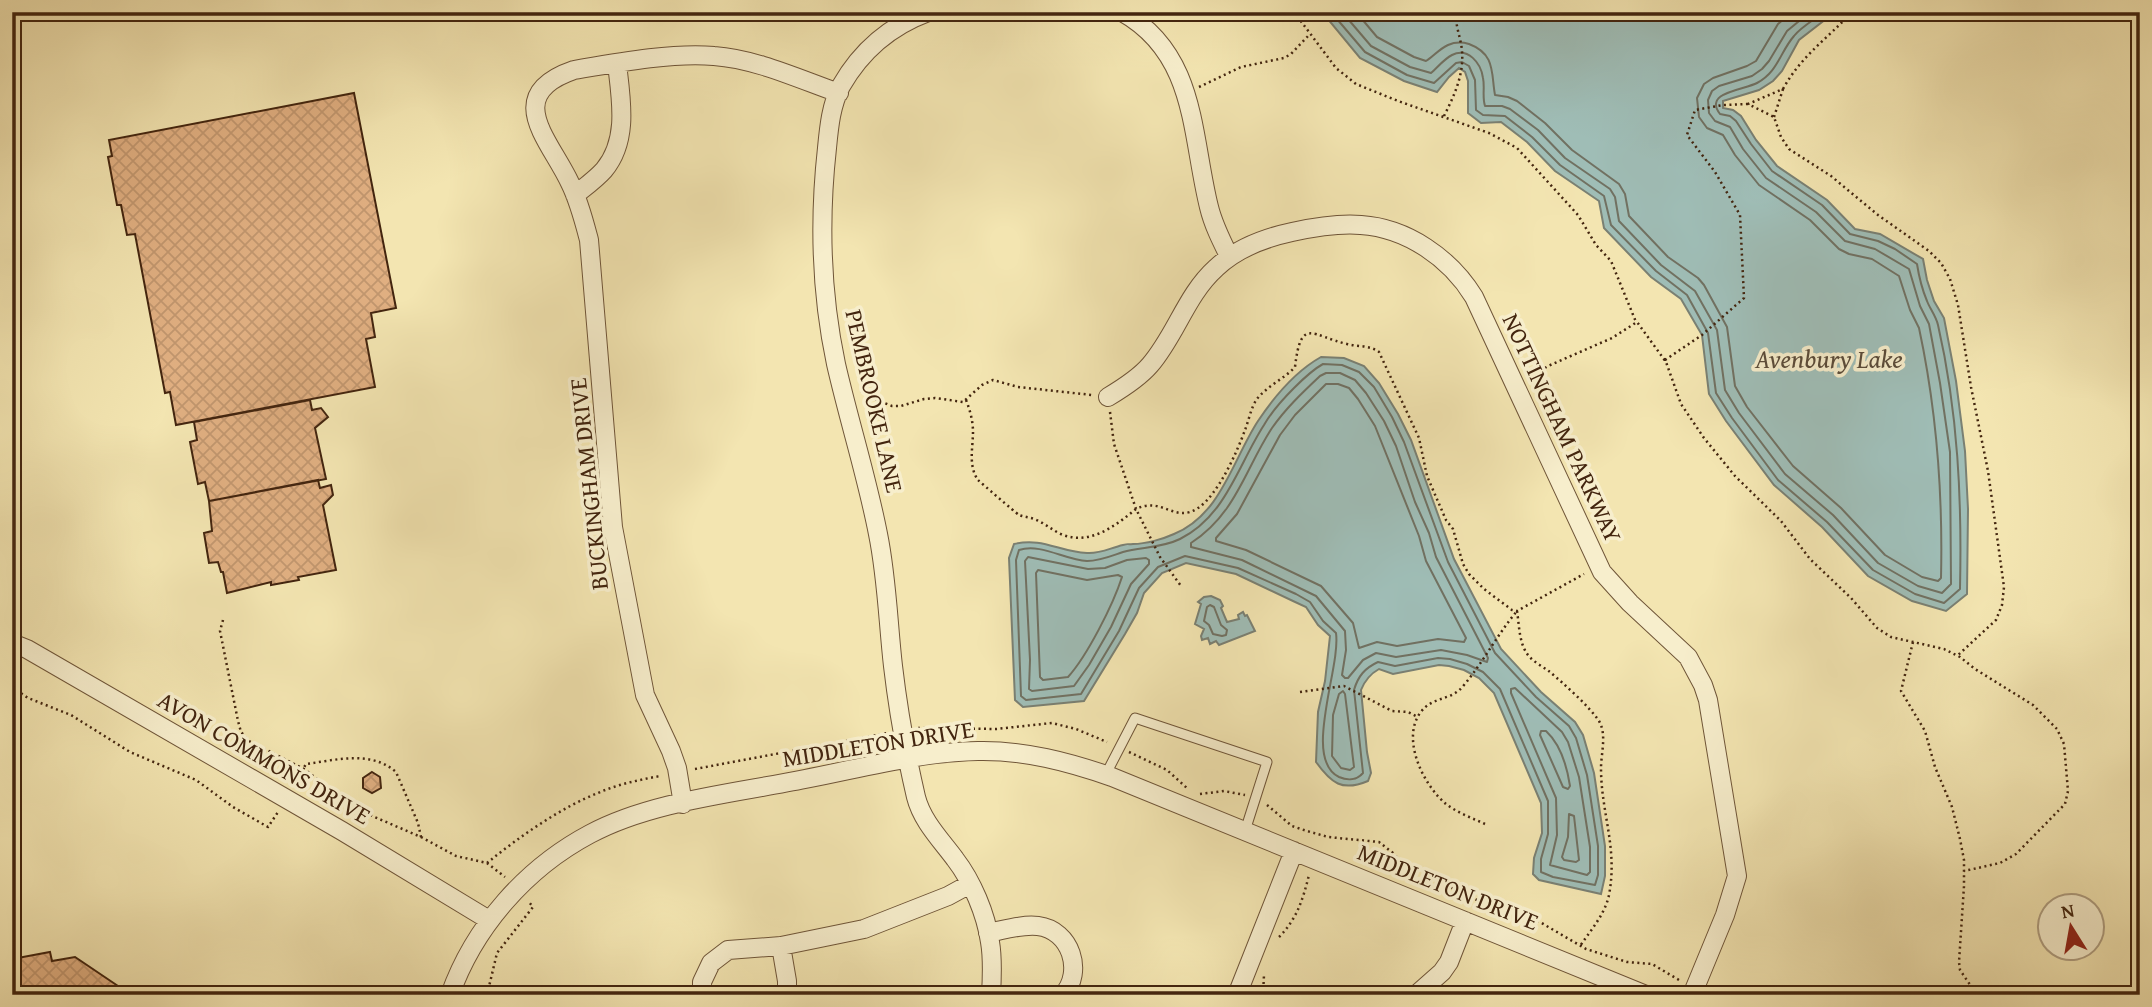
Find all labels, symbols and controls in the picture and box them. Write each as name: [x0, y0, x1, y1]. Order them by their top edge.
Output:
street label: PEMBROOKE LANE: [836, 306, 913, 496]
street label: NOTTINGHAM PARKWAY: [1494, 307, 1631, 548]
water label: Avenbury Lake: [1754, 339, 1903, 378]
street label: BUCKINGHAM DRIVE: [560, 376, 617, 592]
street label: AVON COMMONS DRIVE: [151, 682, 377, 833]
street label: MIDDLETON DRIVE: [780, 711, 976, 776]
street label: MIDDLETON DRIVE: [1352, 834, 1544, 939]
north arrow: [2036, 892, 2106, 962]
text: N: [2059, 895, 2077, 925]

